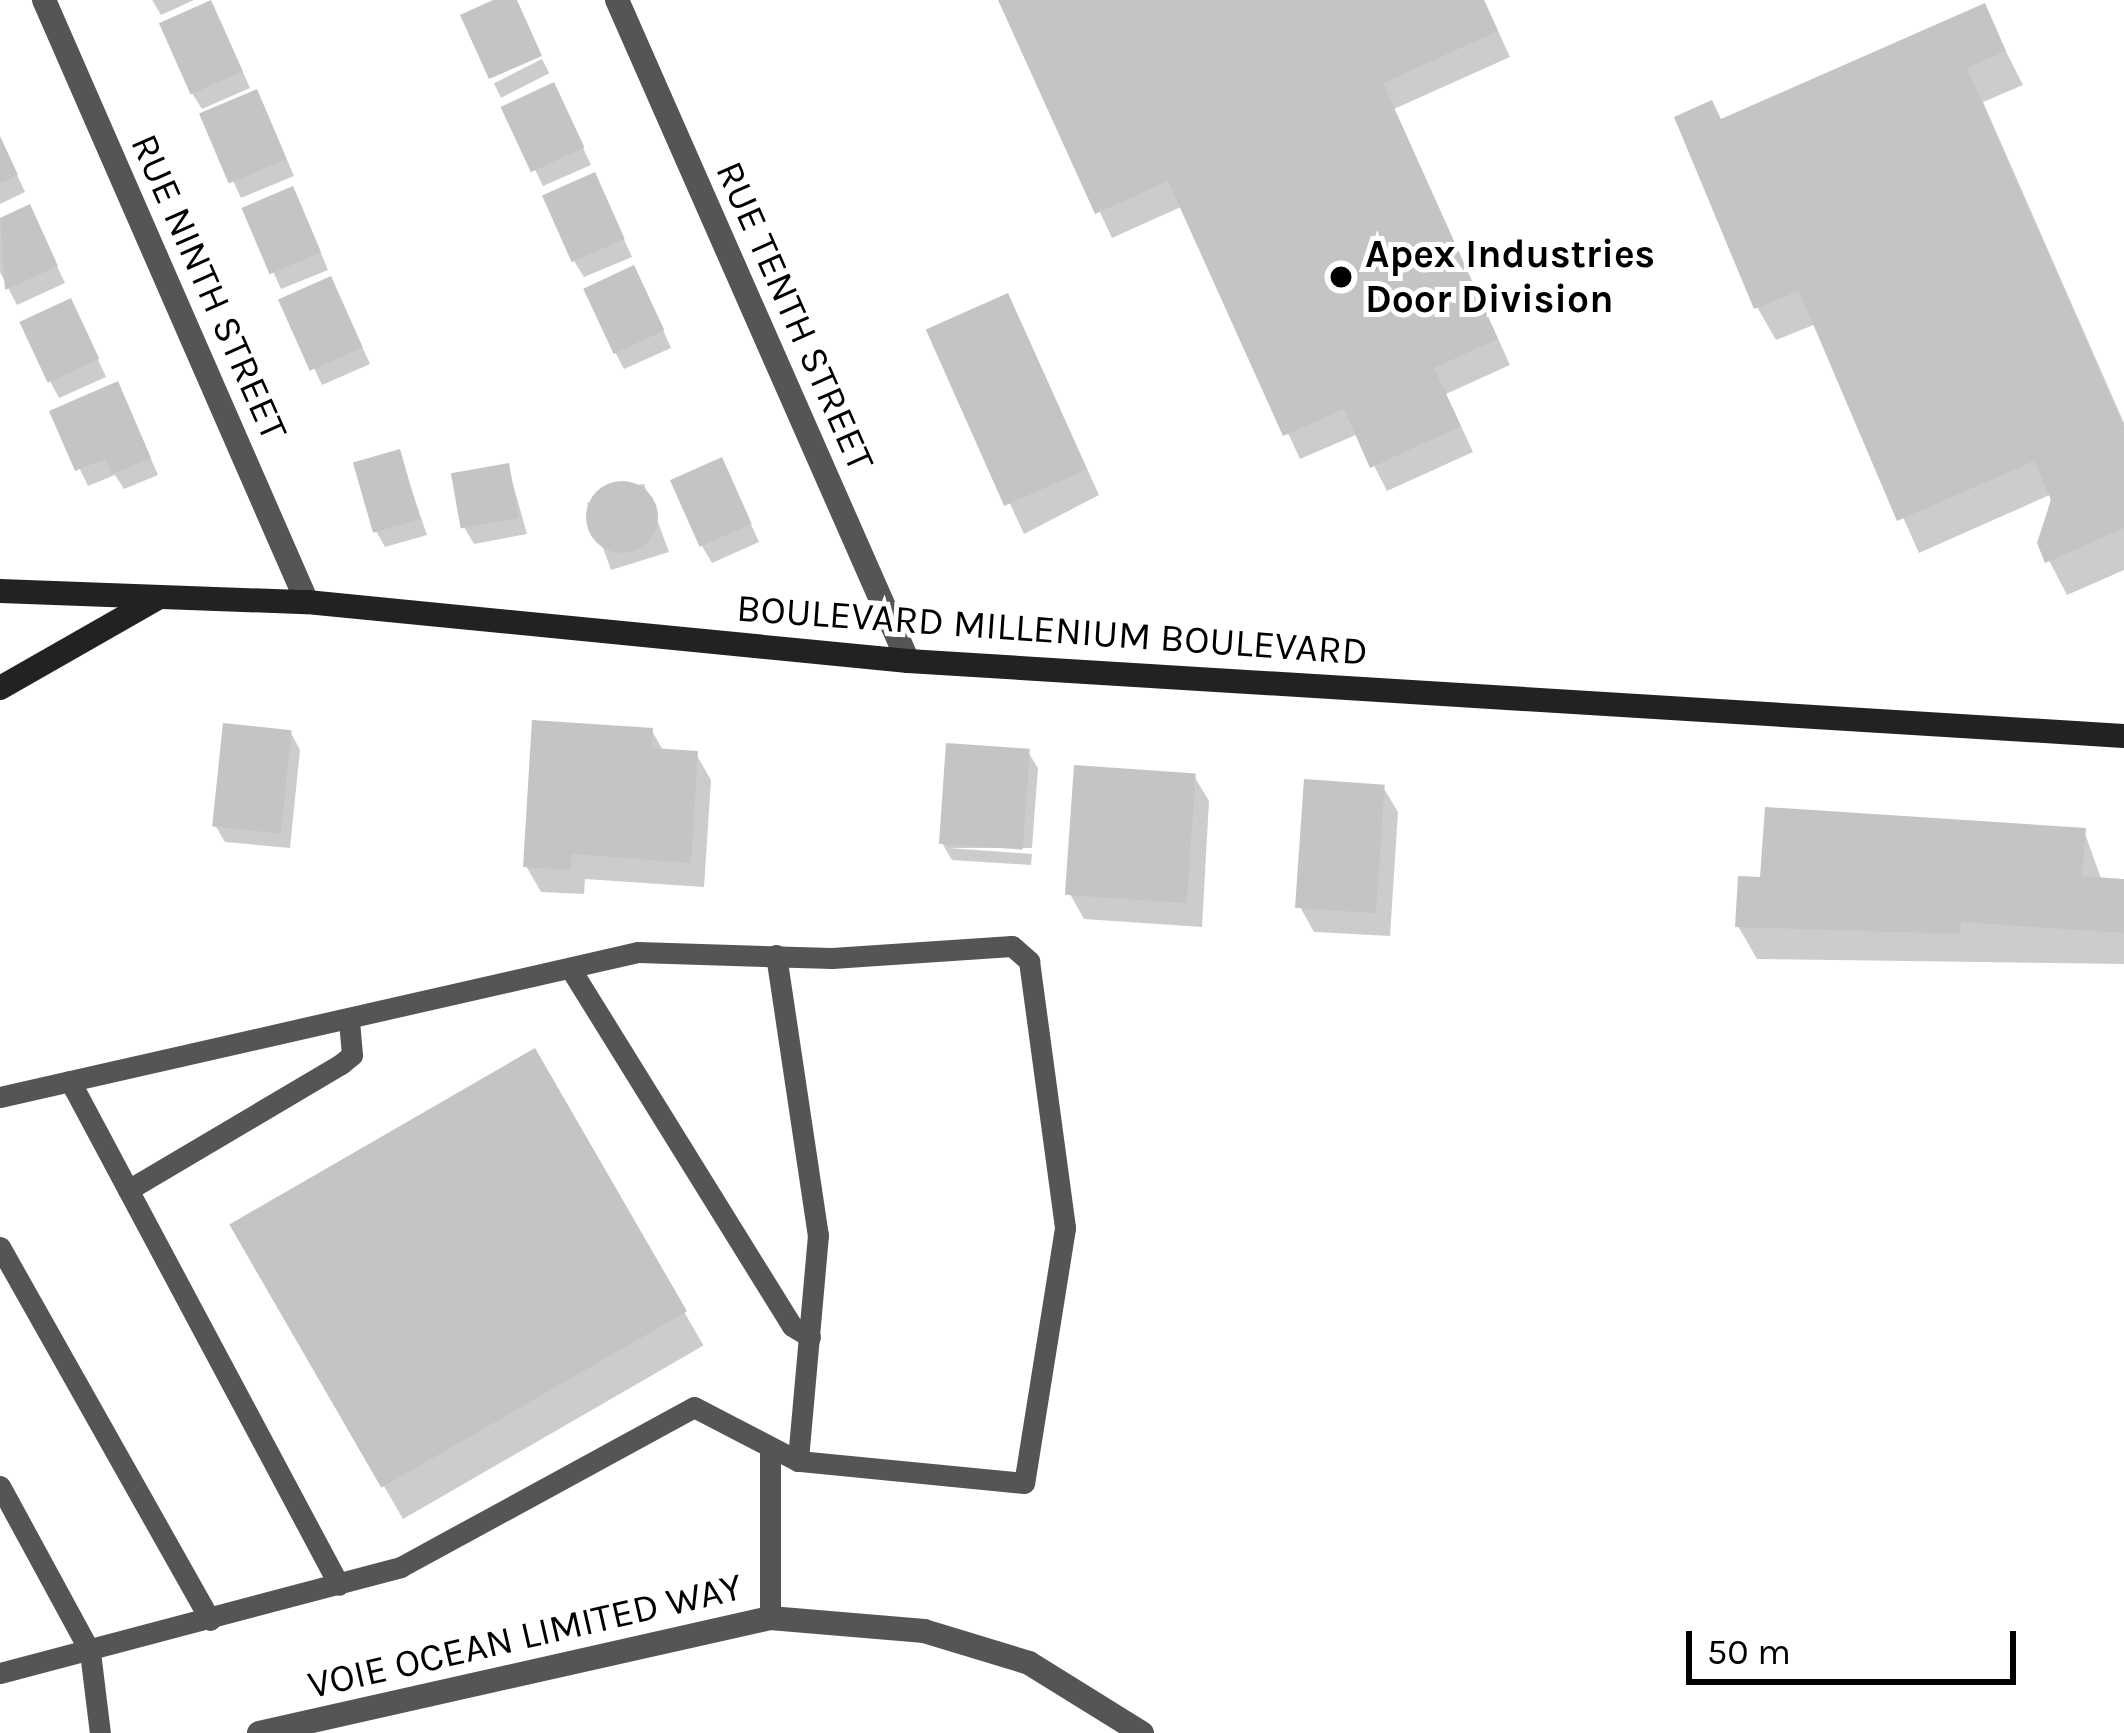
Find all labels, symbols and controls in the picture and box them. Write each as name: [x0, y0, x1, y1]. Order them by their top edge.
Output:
street label: RUE NINTH STREET: [121, 127, 297, 447]
street label: RUE TENTH STREET: [706, 154, 884, 478]
place label: Apex Industries Door Division: [1365, 232, 1655, 323]
marker: Apex Industries Door Division: [1328, 264, 1354, 290]
street label: BOULEVARD MILLENIUM BOULEVARD: [735, 585, 1369, 675]
street label: VOIE OCEAN LIMITED WAY: [303, 1563, 747, 1709]
scale bar: [1692, 1607, 2022, 1681]
text: 50 m: [1707, 1631, 1791, 1673]

